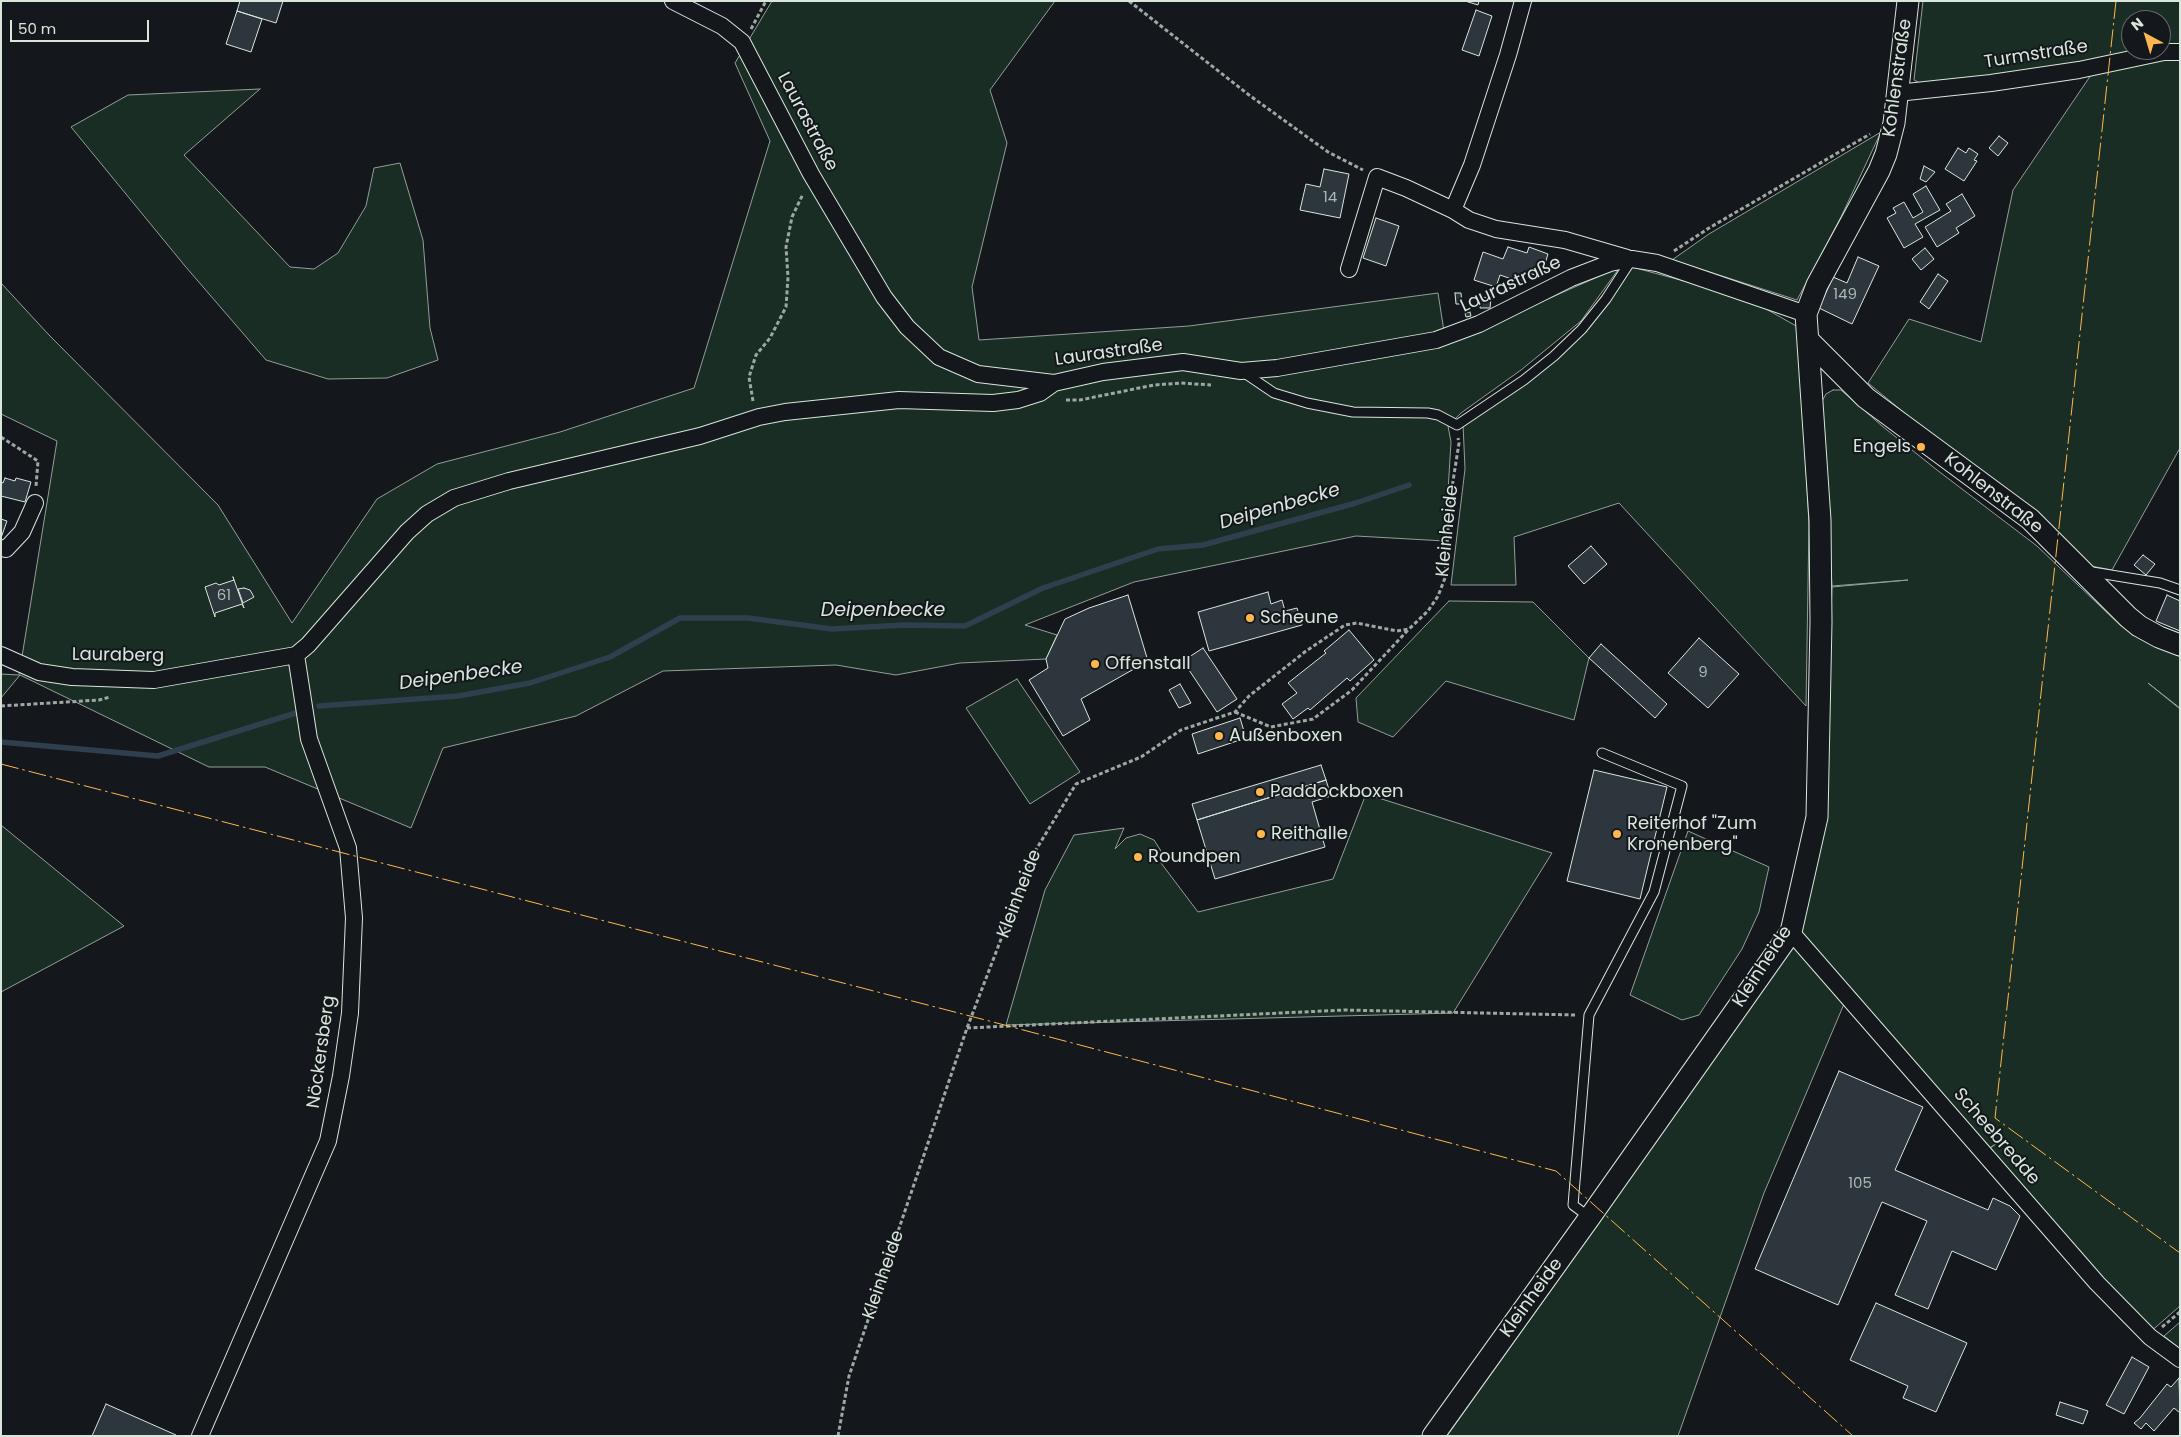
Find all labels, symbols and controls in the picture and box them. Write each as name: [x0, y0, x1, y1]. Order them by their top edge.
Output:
scale bar: [12, 10, 151, 42]
north arrow: [2121, 10, 2171, 60]
text: N: [2127, 13, 2148, 35]
street label: Kohlenstraße: [1879, 17, 1917, 139]
text: 50 m: [18, 18, 56, 39]
street label: Turmstraße: [1983, 36, 2089, 74]
street label: Laurastraße: [772, 69, 842, 175]
house number: 14: [1323, 189, 1337, 207]
street label: Laurastraße: [1457, 252, 1565, 318]
house number: 149: [1833, 286, 1857, 304]
street label: Laurastraße: [1054, 335, 1164, 371]
place label: Engels: [1853, 436, 1911, 458]
marker: Engels: [1915, 441, 1927, 453]
street label: Kohlenstraße: [1939, 449, 2047, 539]
water label: Deipenbecke: [1217, 479, 1343, 535]
street label: Kleinheide: [1432, 484, 1464, 578]
house number: 61: [217, 587, 231, 605]
water label: Deipenbecke: [821, 600, 945, 622]
place label: Scheune: [1260, 607, 1338, 629]
marker: Scheune: [1244, 612, 1256, 624]
street label: Lauraberg: [72, 644, 164, 668]
place label: Offenstall: [1105, 653, 1191, 675]
water label: Deipenbecke: [398, 656, 524, 696]
marker: Offenstall: [1089, 658, 1101, 670]
house number: 9: [1698, 664, 1708, 682]
place label: Außenboxen: [1229, 725, 1343, 747]
marker: Außenboxen: [1213, 730, 1225, 742]
place label: Paddockboxen: [1270, 781, 1404, 803]
marker: Paddockboxen: [1254, 786, 1266, 798]
place label: Reiterhof "Zum Kronenberg": [1627, 813, 1757, 856]
place label: Reithalle: [1271, 823, 1348, 845]
marker: Reithalle: [1255, 828, 1267, 840]
marker: Reiterhof "Zum Kronenberg": [1611, 828, 1623, 840]
place label: Roundpen: [1148, 846, 1241, 868]
street label: Kleinheide: [993, 847, 1047, 941]
marker: Roundpen: [1132, 851, 1144, 863]
street label: Kleinheide: [1729, 922, 1797, 1012]
street label: Nöckersberg: [303, 994, 341, 1110]
street label: Scheebredde: [1948, 1084, 2044, 1190]
house number: 105: [1848, 1175, 1872, 1193]
street label: Kleinheide: [859, 1228, 909, 1322]
street label: Kleinheide: [1496, 1254, 1568, 1342]

